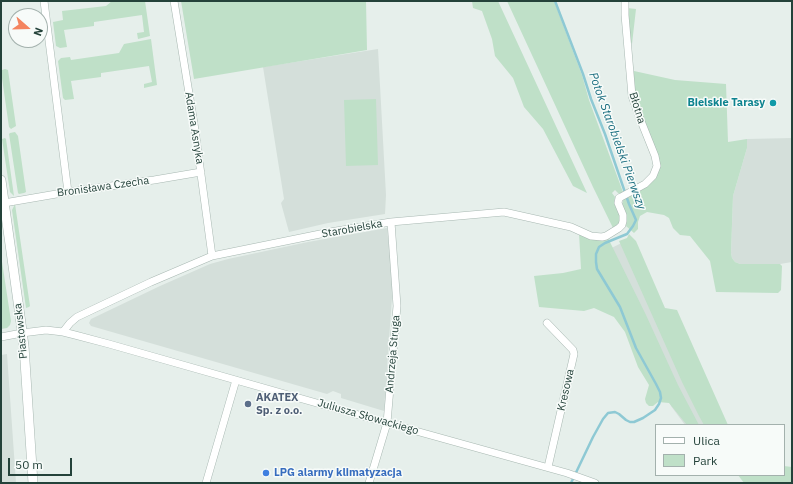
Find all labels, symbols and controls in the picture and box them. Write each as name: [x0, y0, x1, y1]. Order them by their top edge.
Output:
north arrow: [8, 8, 48, 48]
text: N: [30, 26, 46, 38]
water label: Potok Starobielski Pierwszy: [585, 70, 649, 212]
street label: Adama Asnyka: [182, 91, 206, 165]
street label: Błotna: [626, 91, 648, 125]
place label: Bielskie Tarasy: [687, 96, 765, 110]
marker: Bielskie Tarasy: [768, 98, 778, 108]
street label: Bronisława Czecha: [56, 174, 150, 200]
street label: Starobielska: [321, 217, 383, 241]
street label: Piastowska: [12, 303, 30, 359]
street label: Andrzeja Struga: [383, 314, 403, 394]
street label: Kresowa: [555, 368, 577, 412]
place label: AKATEX Sp. z o.o.: [256, 391, 302, 417]
street label: Juliusza Słowackiego: [316, 396, 420, 438]
marker: AKATEX Sp. z o.o.: [243, 399, 253, 409]
legend: [655, 424, 785, 476]
text: Ulica: [693, 433, 720, 448]
scale bar: [10, 450, 74, 476]
text: Park: [693, 453, 717, 468]
text: 50 m: [15, 457, 43, 472]
place label: LPG alarmy klimatyzacja: [274, 466, 402, 480]
marker: LPG alarmy klimatyzacja: [261, 468, 271, 478]

